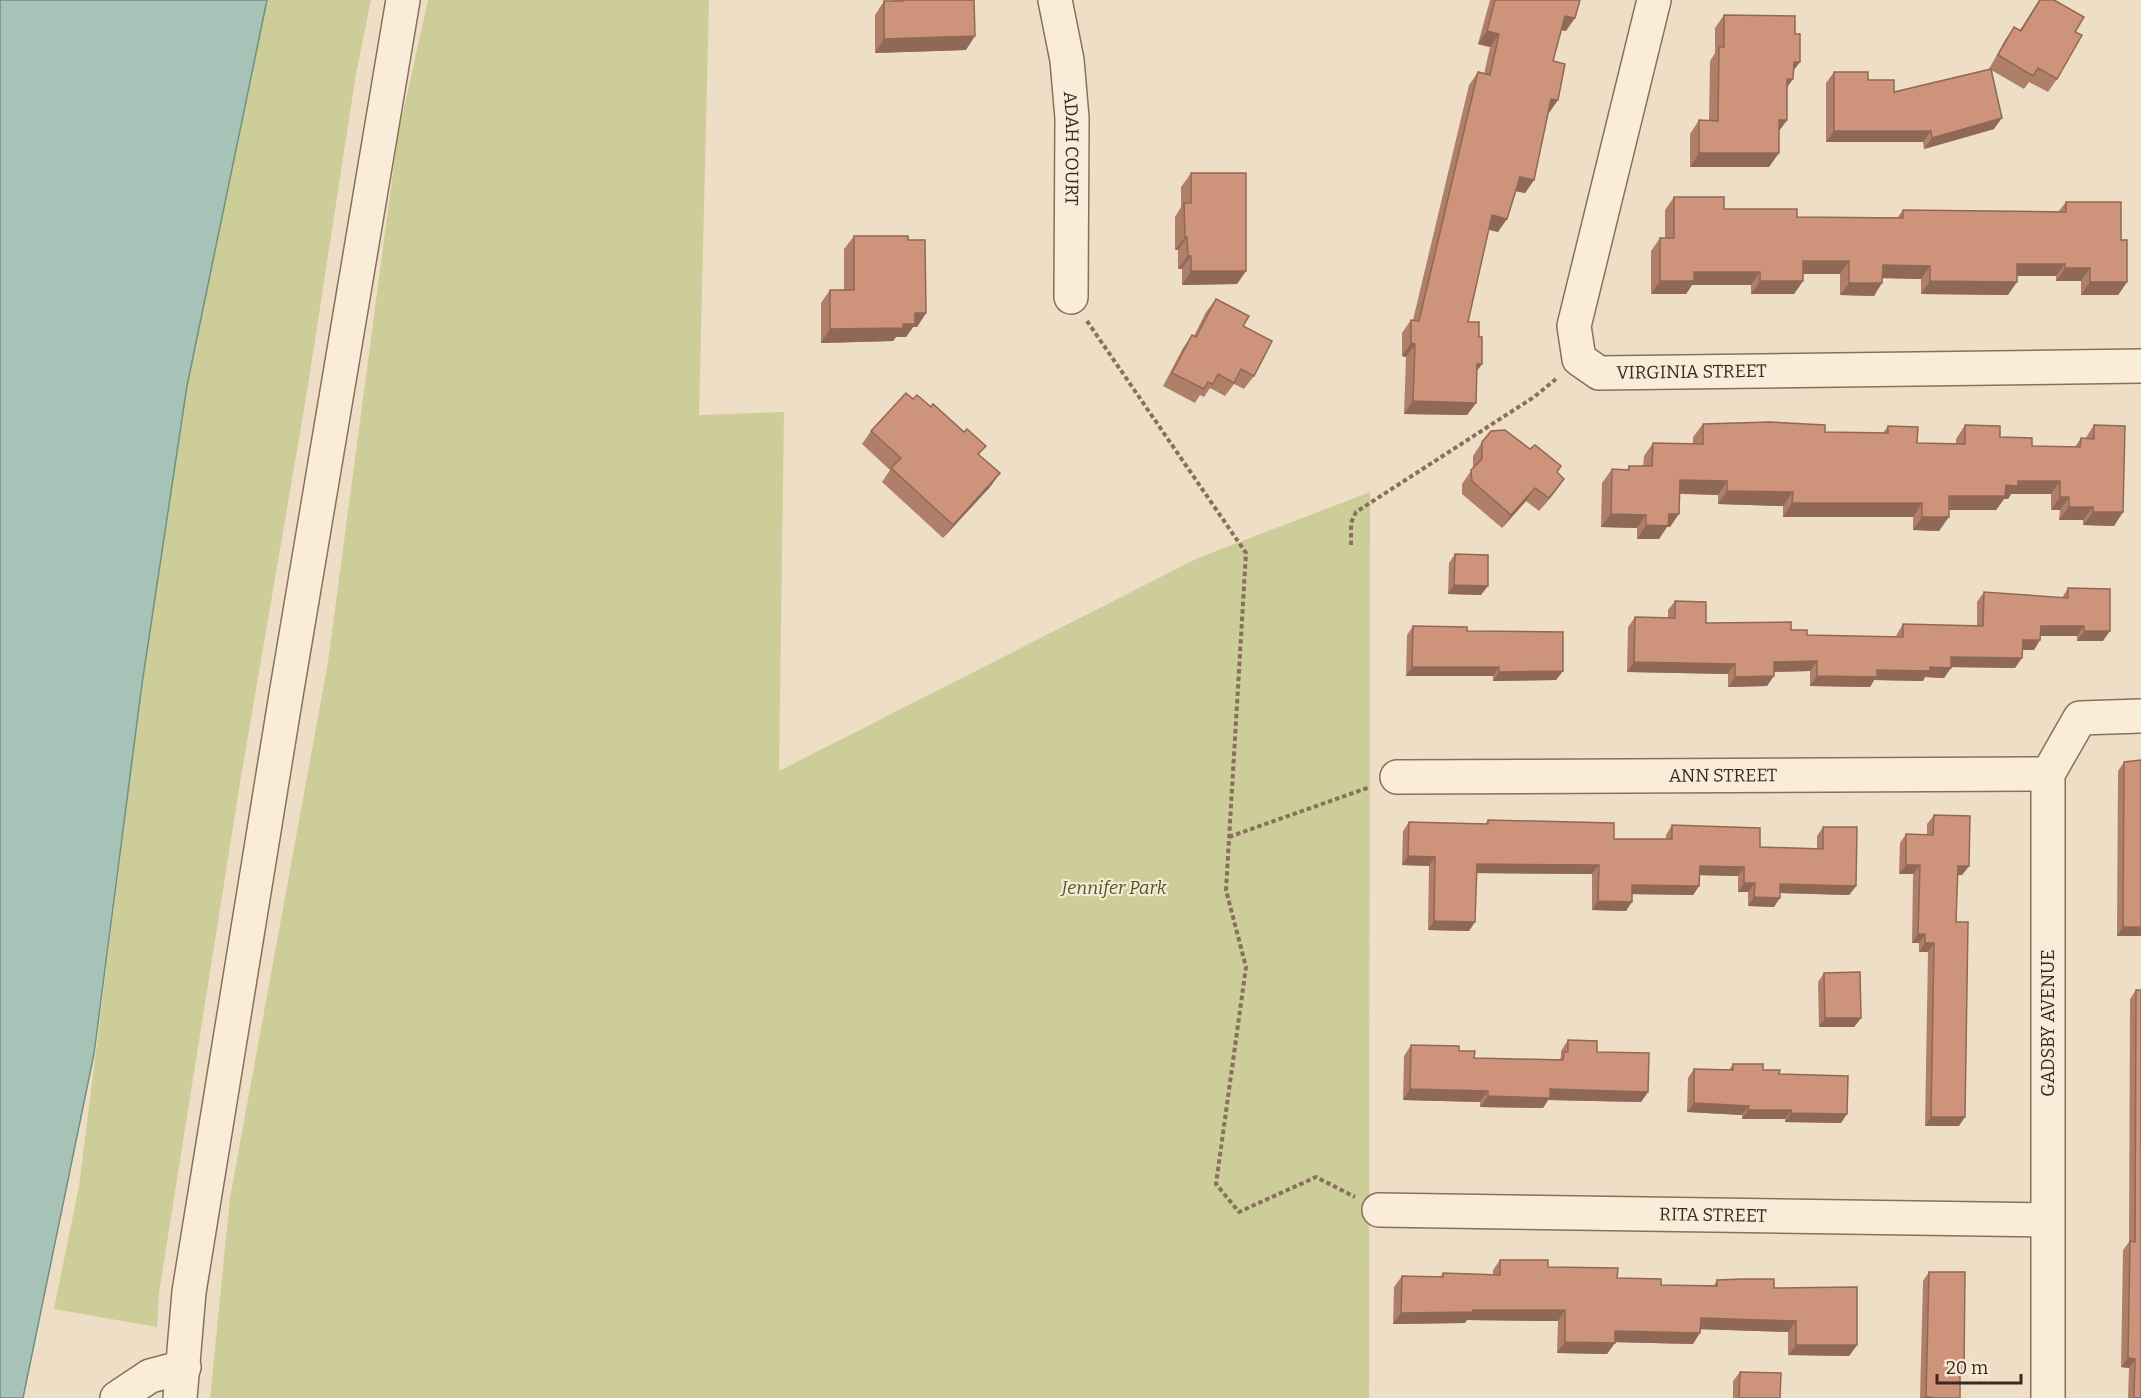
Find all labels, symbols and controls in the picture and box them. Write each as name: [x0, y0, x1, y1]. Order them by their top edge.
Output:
street label: ADAH COURT: [1059, 90, 1083, 206]
street label: VIRGINIA STREET: [1616, 360, 1767, 384]
street label: ANN STREET: [1669, 764, 1778, 787]
park label: Jennifer Park: [1060, 877, 1167, 899]
street label: GADSBY AVENUE: [2037, 949, 2059, 1097]
street label: RITA STREET: [1659, 1203, 1767, 1227]
scale bar: [1937, 1347, 2021, 1385]
text: 20 m: [1946, 1357, 1988, 1379]

